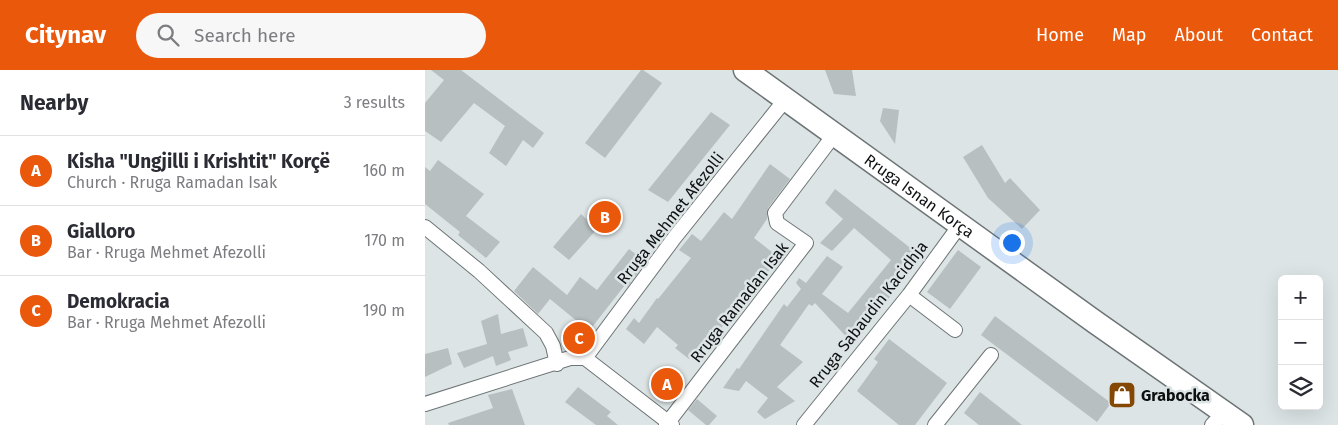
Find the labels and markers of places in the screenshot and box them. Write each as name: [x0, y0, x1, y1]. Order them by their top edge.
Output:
pin: B: [589, 198, 621, 236]
pin: C: [563, 319, 595, 357]
pin: A: [651, 365, 683, 403]
shop icon: Grabocka: [1107, 380, 1137, 410]
place label: Grabocka: [1141, 386, 1210, 405]

